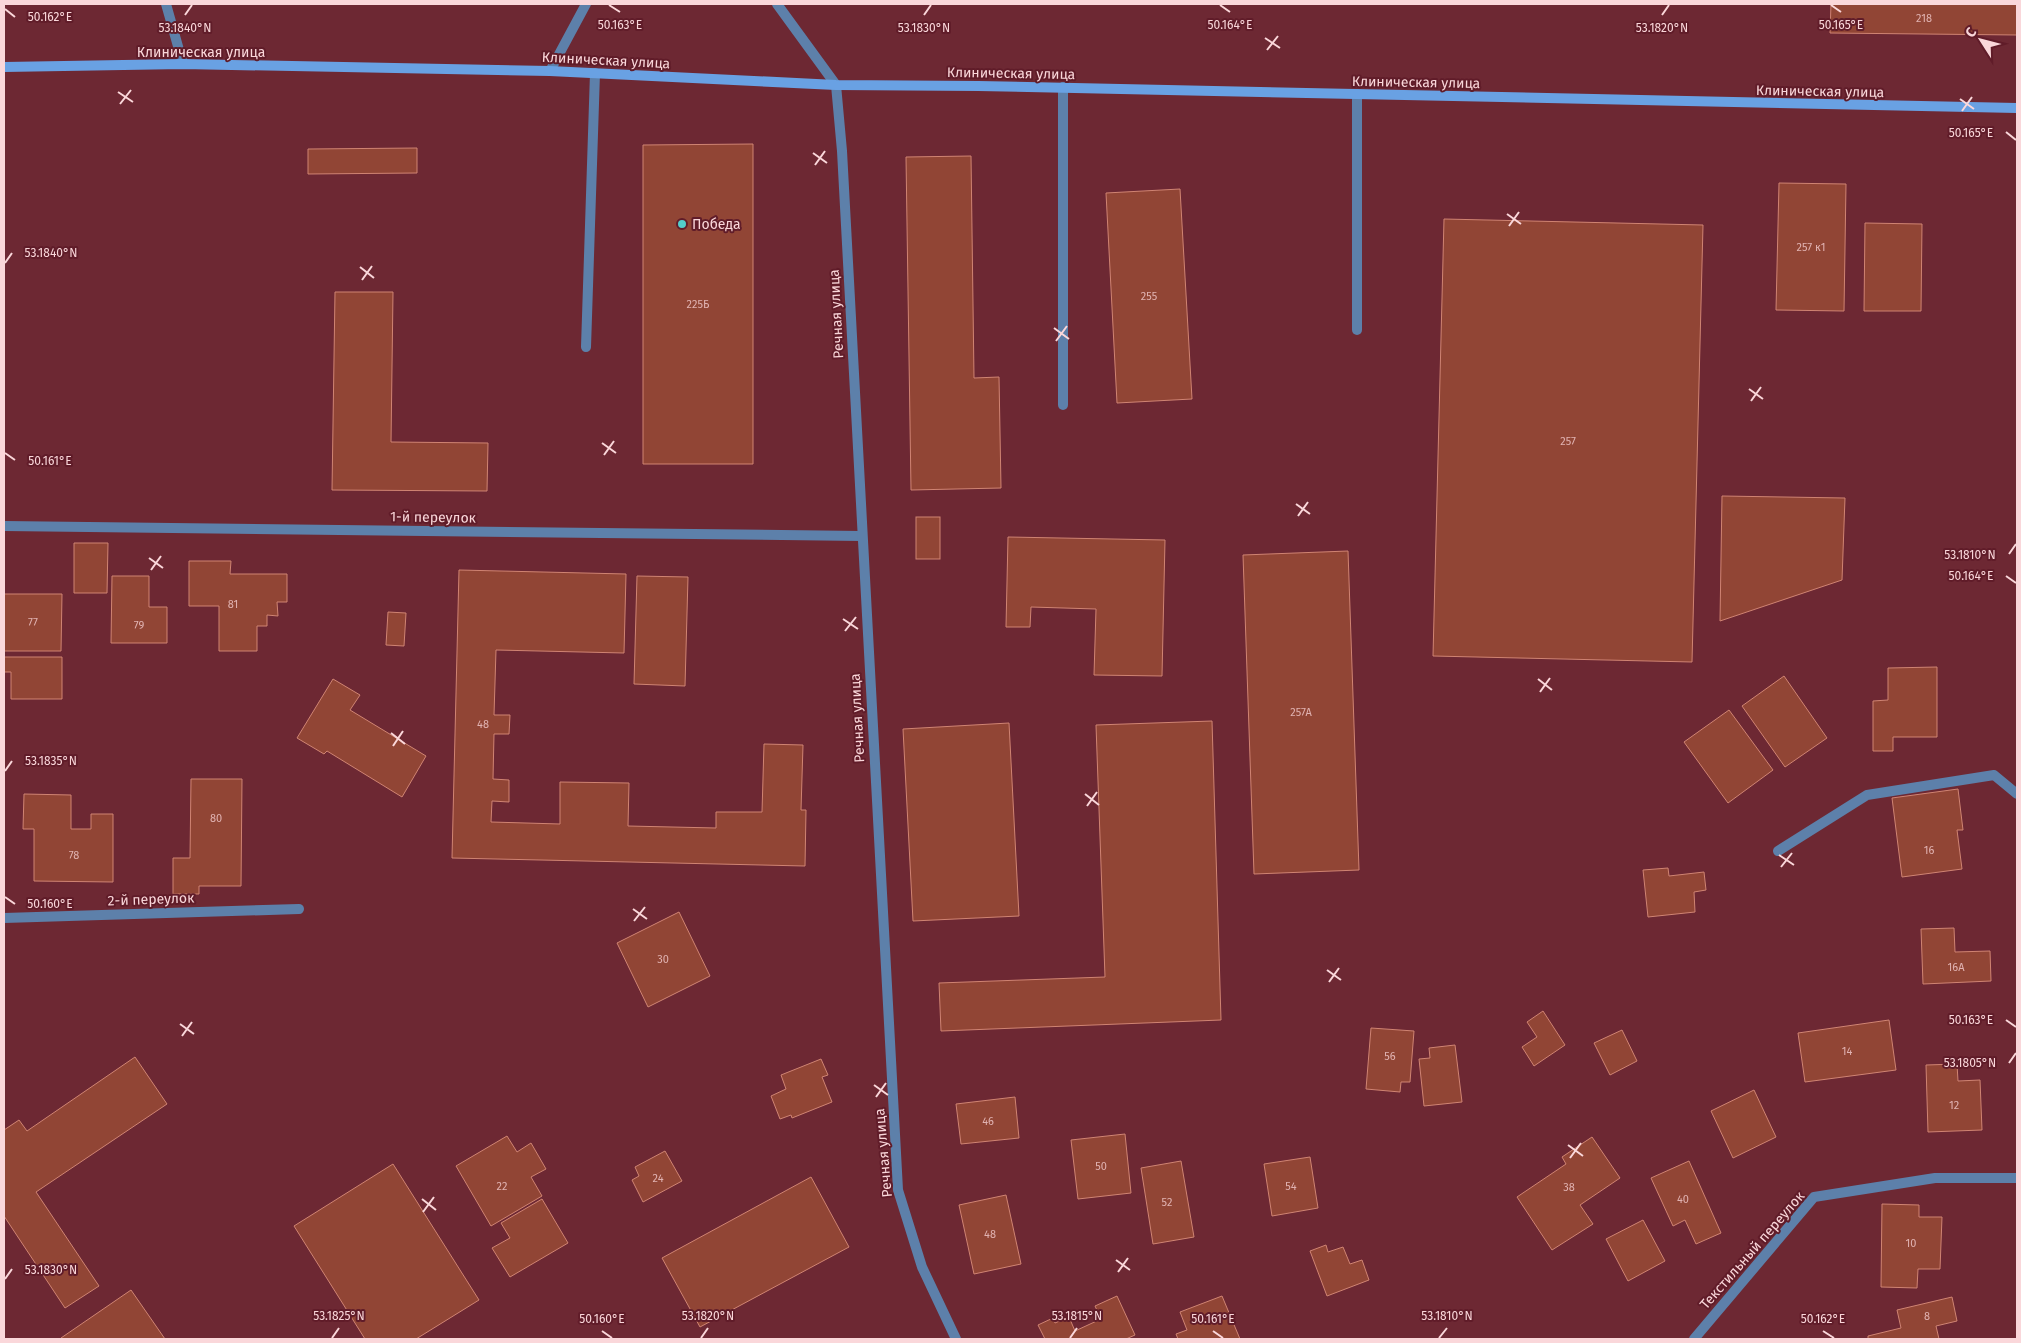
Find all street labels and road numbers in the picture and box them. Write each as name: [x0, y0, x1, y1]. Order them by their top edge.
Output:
street label: Клиническая улица: [137, 44, 265, 61]
street label: Клиническая улица: [541, 49, 671, 72]
street label: Клиническая улица: [947, 64, 1075, 83]
street label: Клиническая улица: [1352, 73, 1480, 92]
street label: Клиническая улица: [1756, 82, 1884, 101]
street label: Речная улица: [826, 269, 847, 359]
street label: 1-й переулок: [390, 508, 477, 527]
street label: Речная улица: [847, 673, 868, 763]
street label: 2-й переулок: [107, 889, 195, 910]
street label: Речная улица: [871, 1108, 896, 1198]
street label: Текстильный переулок: [1697, 1187, 1809, 1313]

